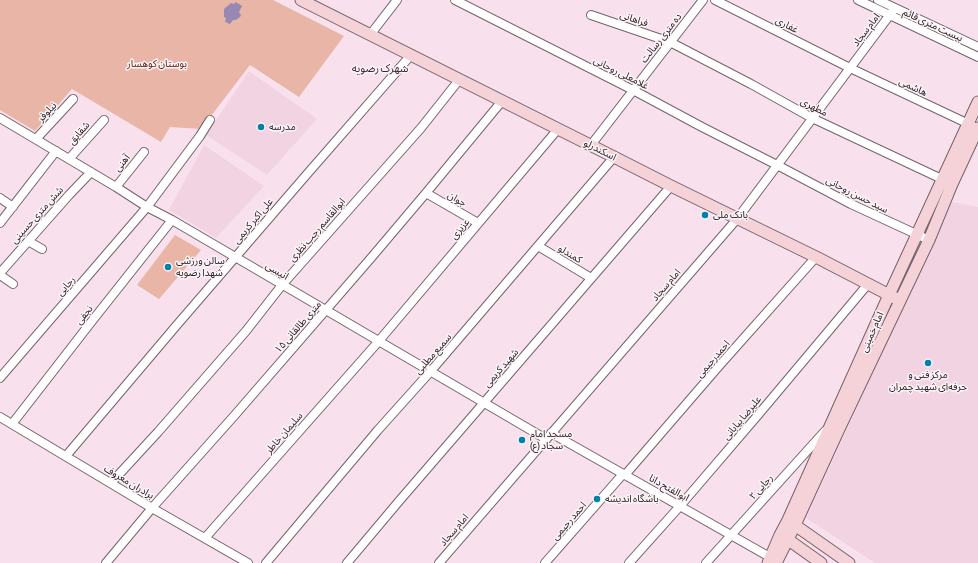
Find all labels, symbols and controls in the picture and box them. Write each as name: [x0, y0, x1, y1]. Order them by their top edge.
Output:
street label: بیست متری قائم: [901, 6, 965, 44]
street label: فراهانی: [618, 9, 650, 29]
street label: ده متری رسالت: [638, 11, 684, 65]
street label: امام سجاد: [850, 11, 882, 49]
street label: غفاری: [774, 14, 800, 36]
street label: غلامعلی روحانی: [591, 54, 651, 92]
park label: بوستان کوهسار: [127, 58, 187, 70]
district label: شهرک رضویه: [352, 62, 408, 76]
street label: هاشمی: [897, 75, 929, 99]
street label: مطهری: [798, 95, 830, 119]
street label: نیلوفر: [35, 100, 59, 124]
street label: شقایق: [66, 119, 92, 147]
place label: مدرسه: [269, 121, 296, 133]
marker: مدرسه: [256, 122, 266, 132]
street label: اسکندرلو: [582, 137, 618, 163]
street label: آهنی: [111, 152, 133, 174]
street label: سید حسن روحانی: [824, 174, 890, 216]
street label: شش متری حسینی: [8, 184, 66, 246]
street label: جوان: [445, 189, 469, 209]
street label: علی اکبر کریمی: [230, 196, 276, 246]
street label: ابوالقاسم رجب نظری: [286, 196, 348, 264]
place label: بانک ملی: [713, 209, 748, 221]
marker: بانک ملی: [700, 210, 710, 220]
street label: عزیزی: [448, 216, 472, 242]
street label: کمندلو: [556, 242, 584, 266]
place label: سالن ورزشی شهدا رضویه: [176, 255, 225, 278]
street label: انیسی: [263, 260, 291, 282]
marker: سالن ورزشی شهدا رضویه: [163, 262, 173, 272]
street label: امام سجاد: [649, 266, 683, 304]
street label: رجایی: [54, 274, 78, 298]
street label: ۱۵ متری طالقانی: [272, 299, 324, 355]
street label: نجفی: [73, 303, 95, 327]
street label: امام خمینی: [858, 310, 886, 354]
street label: سمیع مطلبی: [412, 331, 454, 377]
street label: احمدرحیمی: [694, 338, 732, 380]
street label: شهید کریمی: [481, 346, 521, 390]
marker: مرکز فنی و حرفه‌ای شهید چمران: [923, 358, 933, 368]
place label: مرکز فنی و حرفه‌ای شهید چمران: [889, 369, 967, 392]
street label: علیرضا بیابانی: [720, 394, 764, 442]
street label: سلیمان خاطر: [263, 410, 305, 456]
place label: مسجد امام سجاد (ع): [530, 428, 572, 452]
marker: مسجد امام سجاد (ع): [517, 435, 527, 445]
street label: برادران معروف: [102, 462, 156, 502]
street label: ابوالفتح دانا: [647, 472, 691, 504]
street label: رجایی ۲: [747, 472, 775, 502]
place label: باشگاه اندیشه: [605, 493, 659, 505]
marker: باشگاه اندیشه: [592, 494, 602, 504]
street label: احمد رحیمی: [549, 499, 589, 543]
street label: امام سجاد: [437, 511, 471, 549]

